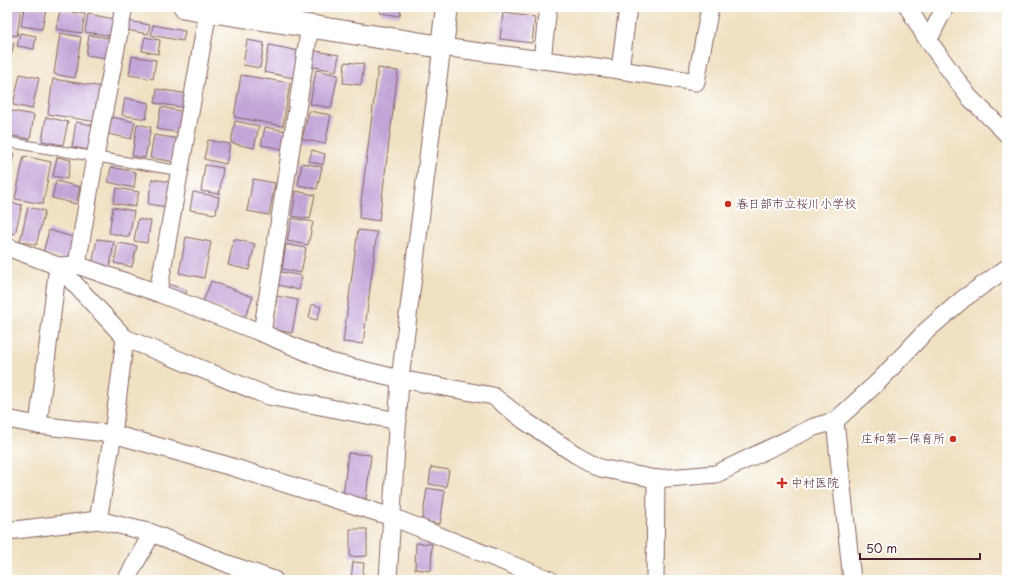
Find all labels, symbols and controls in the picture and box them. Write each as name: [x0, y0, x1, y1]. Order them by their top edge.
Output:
place label: 春日部市立桜川小学校: [736, 194, 856, 212]
marker: 春日部市立桜川小学校: [723, 199, 733, 209]
place label: 庄和第一保育所: [861, 429, 945, 447]
marker: 庄和第一保育所: [948, 434, 958, 444]
place label: 中村医院: [791, 473, 839, 491]
marker: 中村医院: [776, 477, 788, 489]
scale bar: [860, 535, 980, 561]
text: 50 m: [866, 539, 897, 557]

